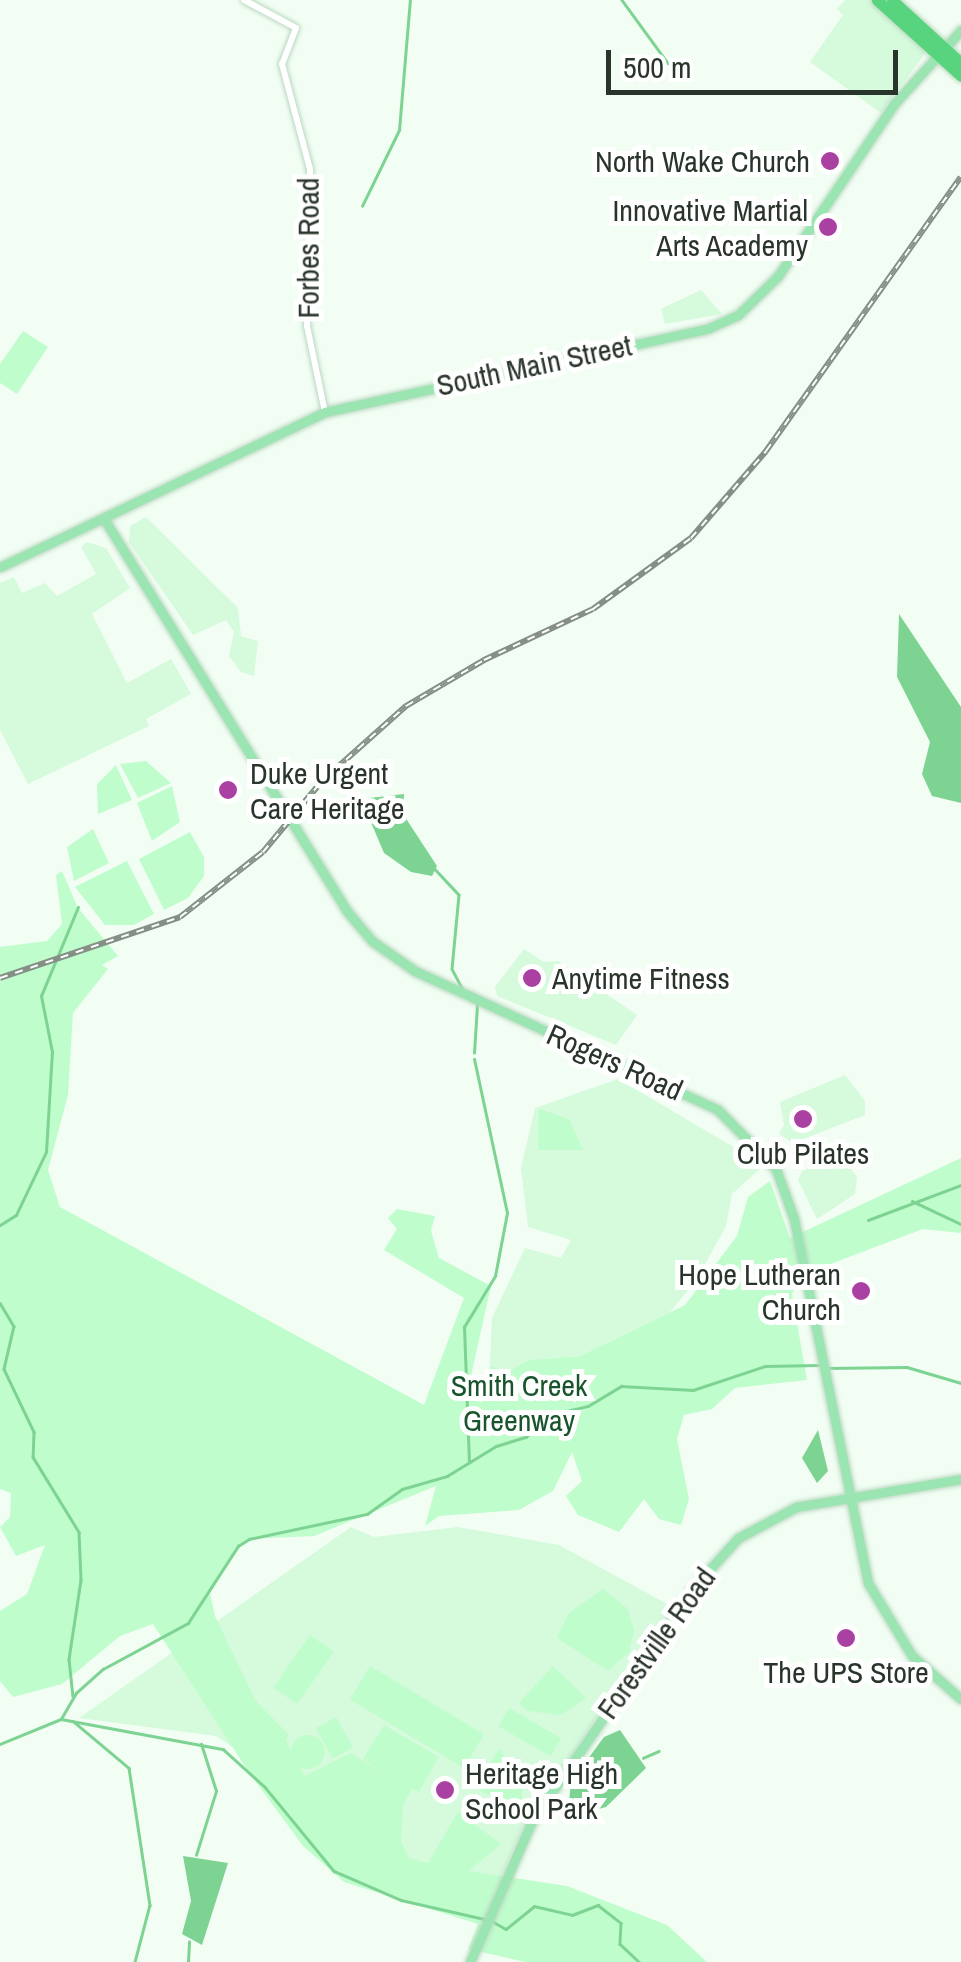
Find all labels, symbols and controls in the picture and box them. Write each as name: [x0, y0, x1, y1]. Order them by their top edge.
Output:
scale bar: [611, 30, 904, 92]
text: 500 m: [623, 47, 691, 87]
place label: North Wake Church: [595, 143, 810, 179]
marker: North Wake Church: [819, 150, 841, 172]
street label: Forbes Road: [290, 178, 326, 318]
place label: Innovative Martial Arts Academy: [612, 192, 808, 262]
marker: Innovative Martial Arts Academy: [817, 216, 839, 238]
street label: South Main Street: [433, 327, 635, 403]
place label: Duke Urgent Care Heritage: [250, 755, 404, 826]
marker: Duke Urgent Care Heritage: [215, 777, 241, 803]
place label: Anytime Fitness: [552, 960, 730, 996]
marker: Anytime Fitness: [521, 967, 543, 989]
street label: Rogers Road: [541, 1016, 689, 1108]
marker: Club Pilates: [792, 1108, 814, 1130]
place label: Club Pilates: [737, 1135, 869, 1171]
place label: Hope Lutheran Church: [678, 1256, 841, 1326]
marker: Hope Lutheran Church: [850, 1280, 872, 1302]
park label: Smith Creek Greenway: [451, 1367, 587, 1438]
street label: Forestville Road: [589, 1560, 723, 1726]
marker: The UPS Store: [835, 1627, 857, 1649]
place label: The UPS Store: [763, 1654, 929, 1690]
place label: Heritage High School Park: [465, 1755, 618, 1826]
marker: Heritage High School Park: [434, 1779, 456, 1801]

